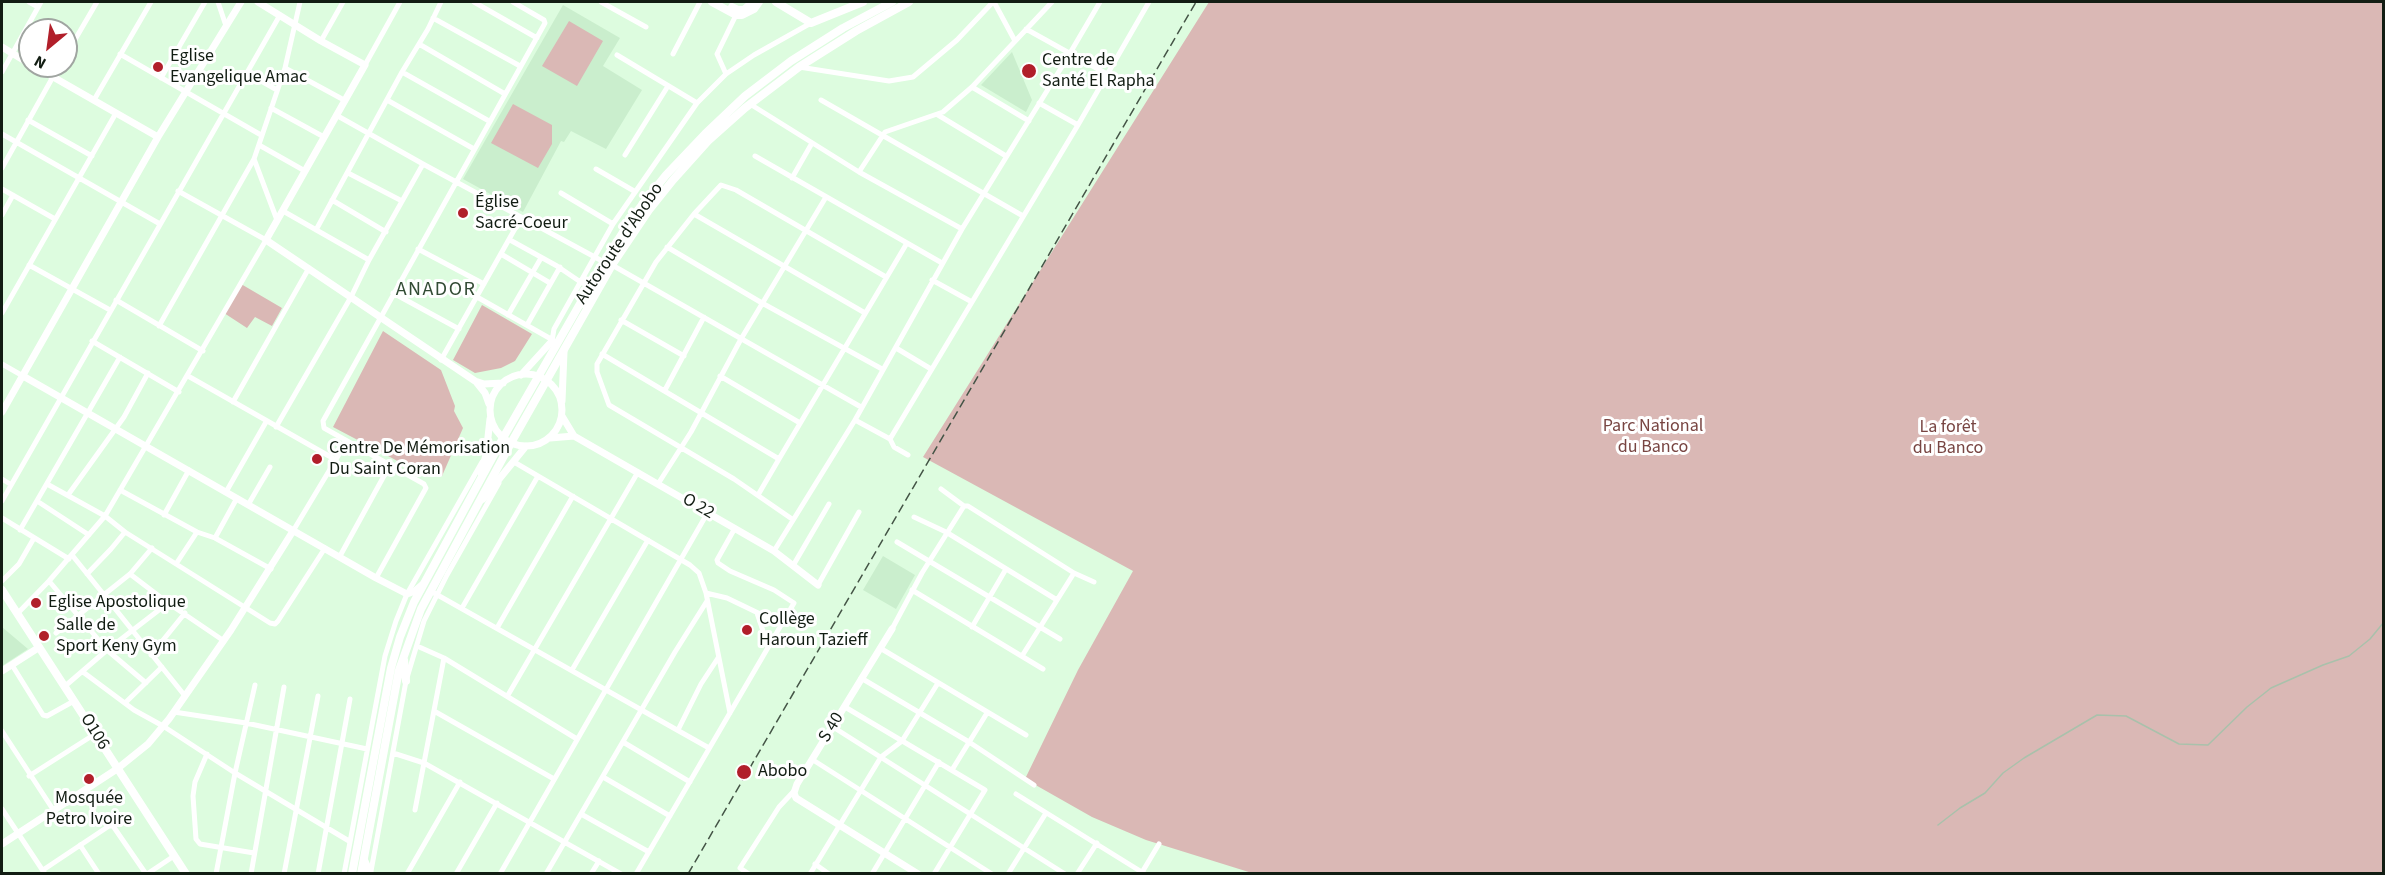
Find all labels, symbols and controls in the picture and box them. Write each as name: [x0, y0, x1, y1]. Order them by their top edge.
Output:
north arrow: [18, 18, 78, 78]
place label: Eglise Evangelique Amac: [170, 46, 307, 88]
text: N: [30, 50, 50, 74]
place label: Centre de Santé El Rapha: [1042, 50, 1155, 92]
marker: Eglise Evangelique Amac: [151, 60, 165, 74]
marker: Centre de Santé El Rapha: [1020, 62, 1038, 80]
street label: Autoroute d'Abobo: [571, 179, 669, 309]
place label: Église Sacré-Coeur: [475, 192, 568, 234]
marker: Église Sacré-Coeur: [456, 206, 470, 220]
district label: ANADOR: [396, 279, 476, 303]
park label: Parc National du Banco: [1603, 416, 1703, 458]
park label: La forêt du Banco: [1913, 417, 1983, 460]
place label: Centre De Mémorisation Du Saint Coran: [329, 438, 510, 480]
marker: Centre De Mémorisation Du Saint Coran: [310, 452, 324, 466]
street label: O 22: [678, 489, 718, 525]
place label: Eglise Apostolique: [48, 592, 186, 614]
marker: Eglise Apostolique: [29, 596, 43, 610]
place label: Collège Haroun Tazieff: [759, 609, 868, 652]
place label: Salle de Sport Keny Gym: [56, 615, 177, 658]
marker: Collège Haroun Tazieff: [740, 623, 754, 637]
marker: Salle de Sport Keny Gym: [37, 629, 51, 643]
street label: S 40: [815, 709, 849, 747]
street label: O106: [75, 710, 113, 754]
place label: Abobo: [758, 761, 807, 783]
marker: Abobo: [735, 763, 753, 781]
marker: Mosquée Petro Ivoire: [82, 772, 96, 786]
place label: Mosquée Petro Ivoire: [46, 788, 132, 830]

